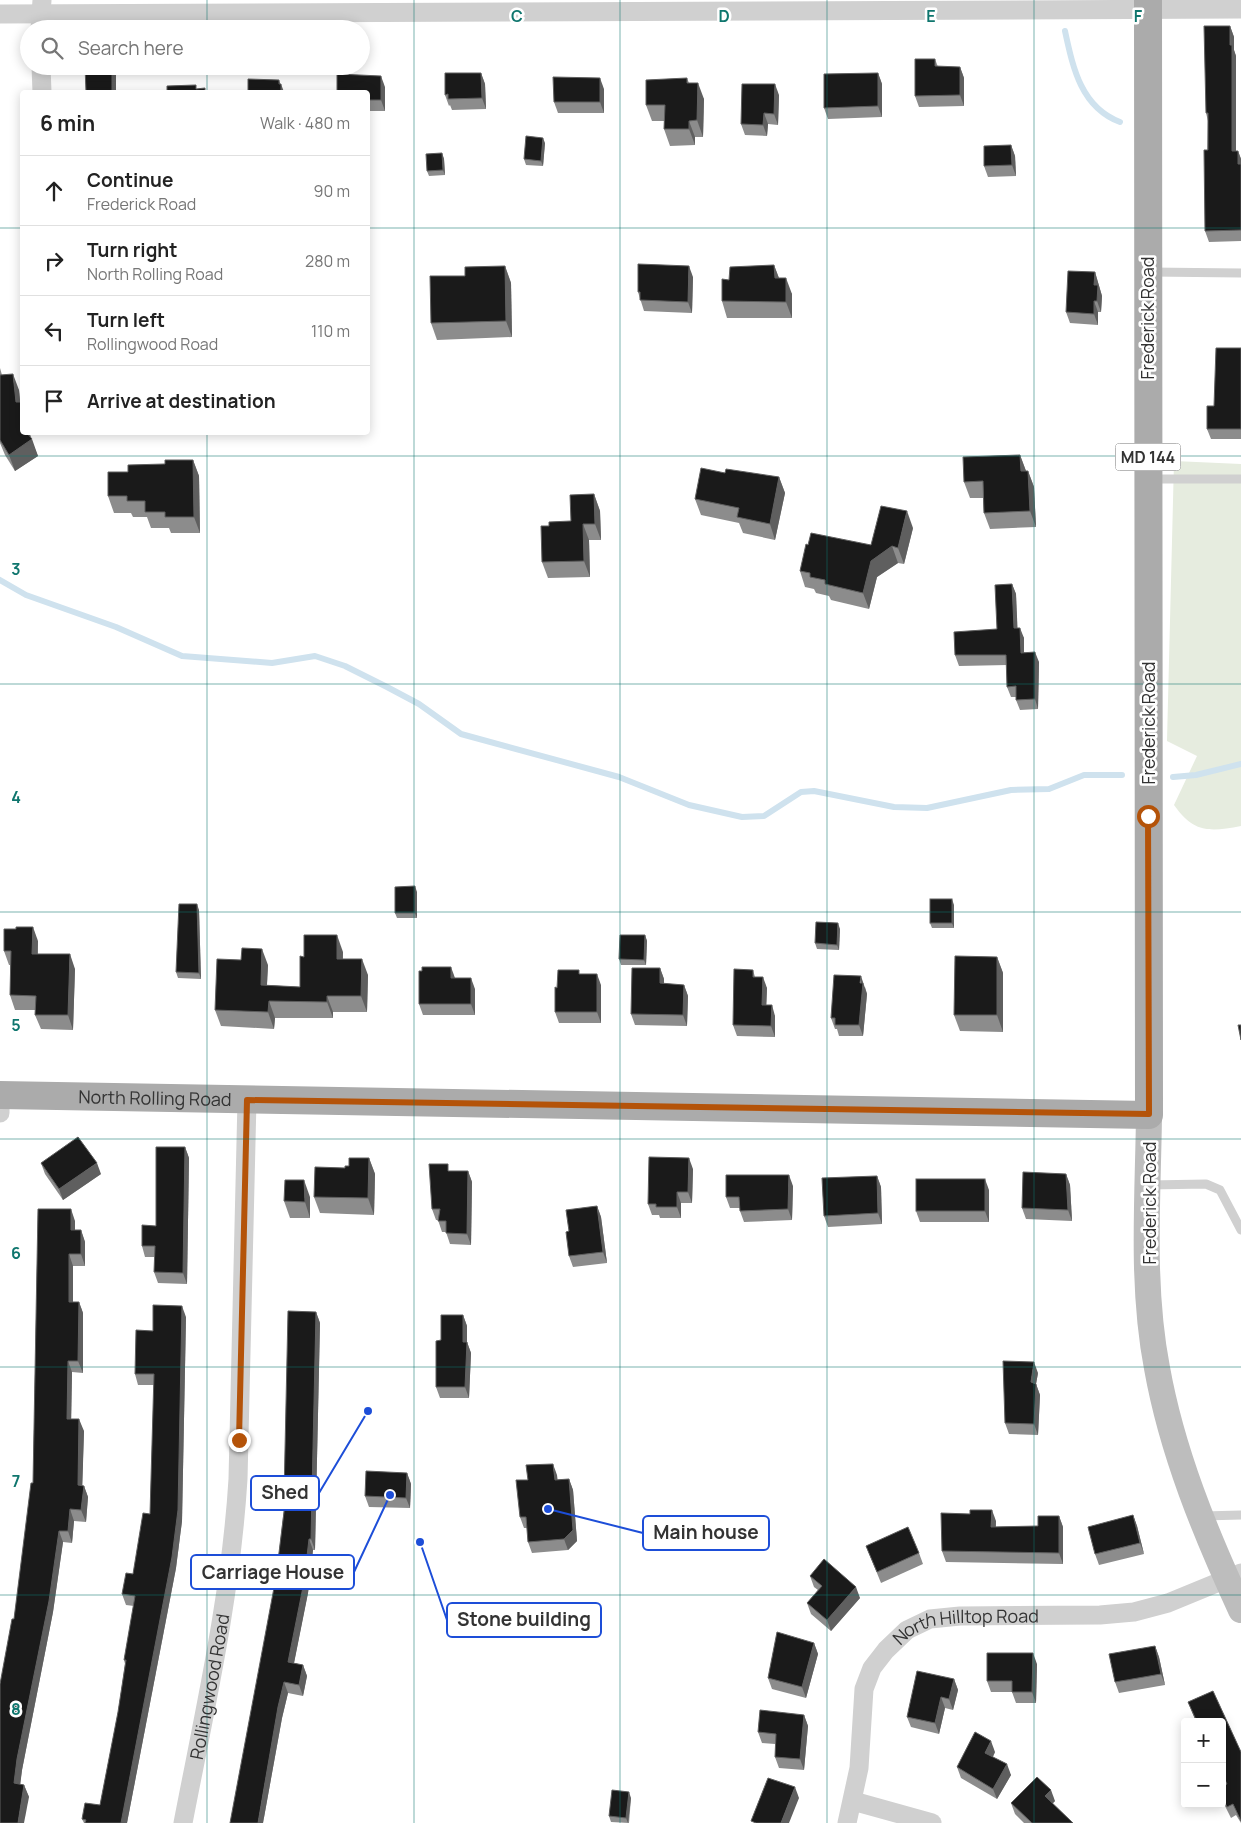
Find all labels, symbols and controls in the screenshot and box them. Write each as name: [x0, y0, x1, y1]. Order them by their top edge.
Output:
text: C: [511, 5, 523, 27]
text: D: [718, 5, 730, 27]
text: E: [926, 5, 936, 27]
text: F: [1134, 5, 1143, 27]
search box: [20, 20, 370, 75]
icon: search: [38, 34, 66, 62]
text: Search here: [78, 35, 184, 61]
text: 6 min: [40, 109, 95, 137]
text: Walk · 480 m: [260, 112, 350, 134]
text: Continue: [87, 167, 173, 193]
icon: ahead: [40, 177, 68, 205]
text: 90 m: [314, 180, 350, 202]
text: Frederick Road: [87, 193, 196, 215]
text: Turn right: [87, 237, 177, 263]
icon: right: [40, 247, 68, 275]
text: 280 m: [305, 250, 350, 272]
street label: Frederick Road: [1135, 257, 1159, 379]
text: North Rolling Road: [87, 263, 223, 285]
text: Turn left: [87, 307, 165, 333]
icon: left: [40, 317, 68, 345]
text: 110 m: [311, 320, 350, 342]
text: Rollingwood Road: [87, 333, 218, 355]
icon: arrive: [40, 387, 68, 415]
text: Arrive at destination: [87, 388, 276, 414]
road number: MD 144: [1116, 444, 1180, 471]
text: 3: [11, 558, 21, 580]
street label: Frederick Road: [1136, 662, 1160, 784]
text: 4: [11, 786, 21, 808]
route start: [1137, 805, 1160, 828]
text: 5: [11, 1014, 21, 1036]
street label: North Rolling Road: [78, 1084, 232, 1111]
street label: Frederick Road: [1137, 1142, 1161, 1264]
text: 6: [11, 1242, 21, 1264]
route end: [228, 1429, 251, 1452]
text: 7: [12, 1470, 20, 1492]
callout: Shed: [251, 1476, 319, 1510]
text: Shed: [261, 1479, 309, 1505]
callout: Main house: [643, 1516, 769, 1550]
text: Main house: [653, 1519, 759, 1545]
callout: Carriage House: [191, 1555, 354, 1589]
text: Carriage House: [202, 1559, 344, 1585]
callout: Stone building: [447, 1603, 601, 1637]
street label: North Hilltop Road: [887, 1603, 1039, 1650]
text: Stone building: [457, 1606, 591, 1632]
street label: Rollingwood Road: [184, 1612, 234, 1761]
text: 8: [11, 1698, 21, 1720]
map controls: [1181, 1718, 1226, 1808]
button: +: [1181, 1718, 1226, 1763]
button: −: [1181, 1763, 1226, 1808]

